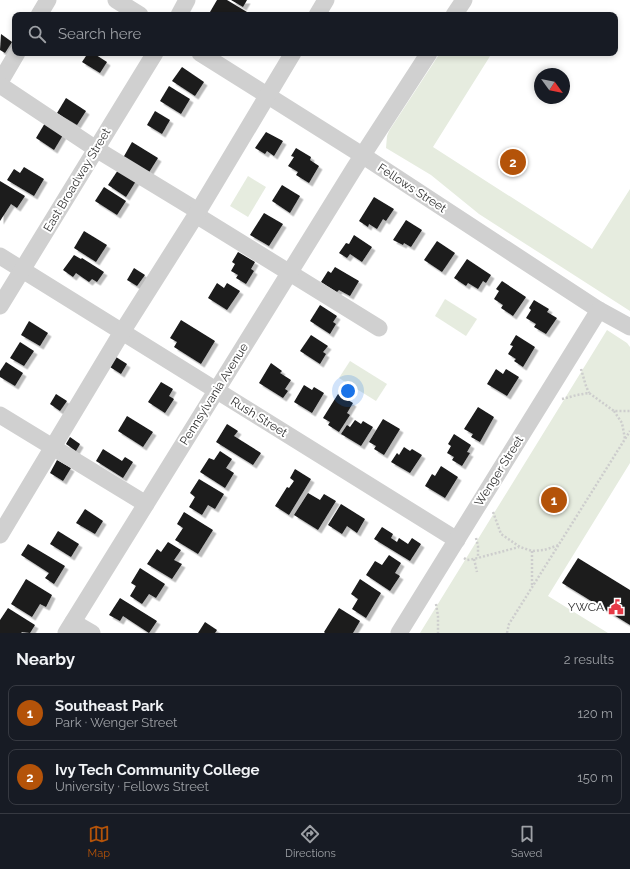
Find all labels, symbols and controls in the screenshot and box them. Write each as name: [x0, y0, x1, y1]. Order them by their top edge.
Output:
search box: [12, 12, 618, 56]
icon: search: [26, 23, 48, 45]
text: Search here: [58, 25, 141, 43]
north arrow: [534, 68, 570, 104]
street label: East Broadway Street: [41, 126, 113, 234]
pin: 2: [500, 147, 526, 177]
street label: Fellows Street: [375, 161, 449, 215]
street label: Pennsylvania Avenue: [177, 341, 251, 447]
your location: [338, 381, 358, 401]
street label: Rush Street: [228, 394, 290, 440]
street label: Wenger Street: [472, 433, 526, 509]
pin: 1: [541, 485, 567, 515]
public building icon: YWCA: [607, 598, 625, 616]
place label: YWCA: [568, 600, 604, 614]
text: Nearby: [16, 649, 75, 669]
text: 2 results: [564, 652, 614, 667]
text: Southeast Park: [55, 697, 164, 715]
text: 1: [27, 706, 33, 721]
text: 120 m: [577, 706, 613, 721]
text: Park · Wenger Street: [55, 715, 177, 730]
text: Ivy Tech Community College: [55, 761, 259, 779]
text: 2: [26, 770, 34, 785]
text: 150 m: [577, 770, 613, 785]
text: University · Fellows Street: [55, 779, 209, 794]
tab: Map: [88, 823, 110, 860]
tab: Directions: [285, 823, 336, 860]
tab: Saved: [511, 823, 542, 860]

